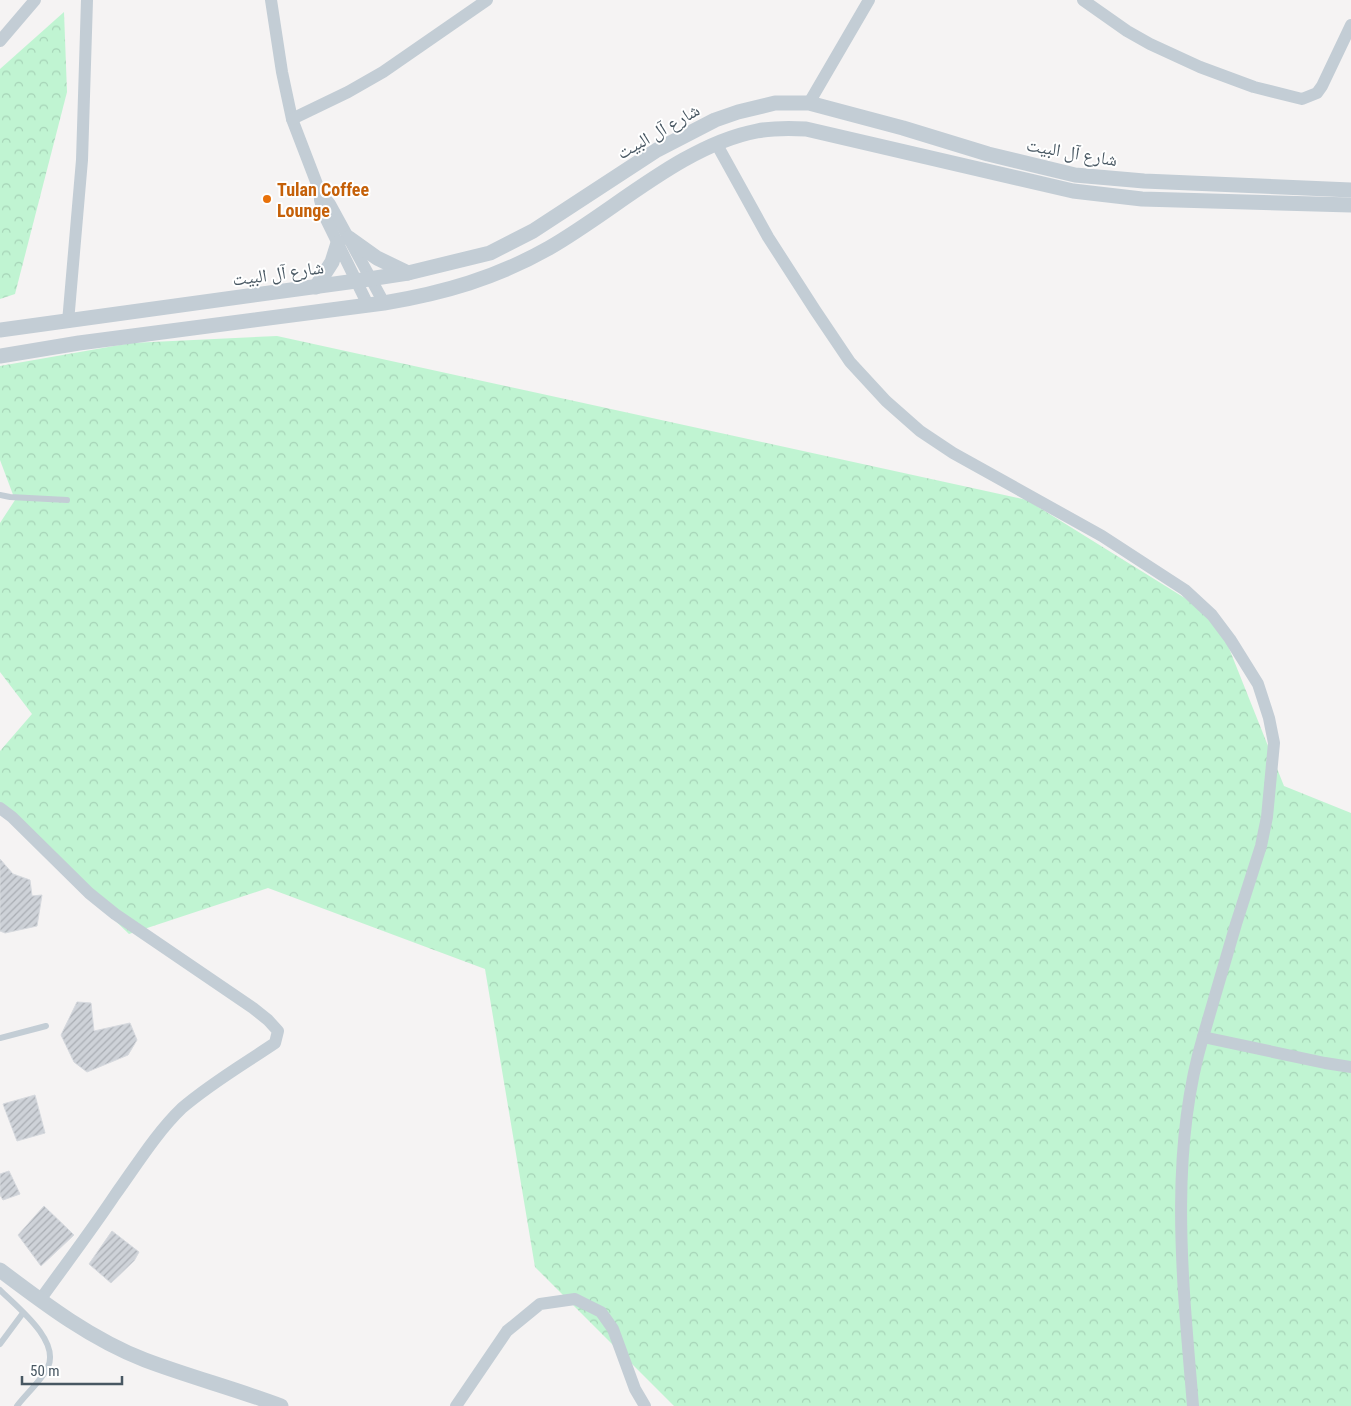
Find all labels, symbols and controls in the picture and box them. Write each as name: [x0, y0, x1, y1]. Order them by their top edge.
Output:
street label: شارع آل البيت: [613, 99, 704, 164]
street label: شارع آل البيت: [1025, 134, 1119, 171]
place label: Tulan Coffee Lounge: [277, 179, 369, 221]
marker: Tulan Coffee Lounge: [261, 193, 273, 205]
street label: شارع آل البيت: [231, 256, 325, 291]
scale bar: [22, 1354, 122, 1386]
text: 50 m: [30, 1362, 60, 1380]

